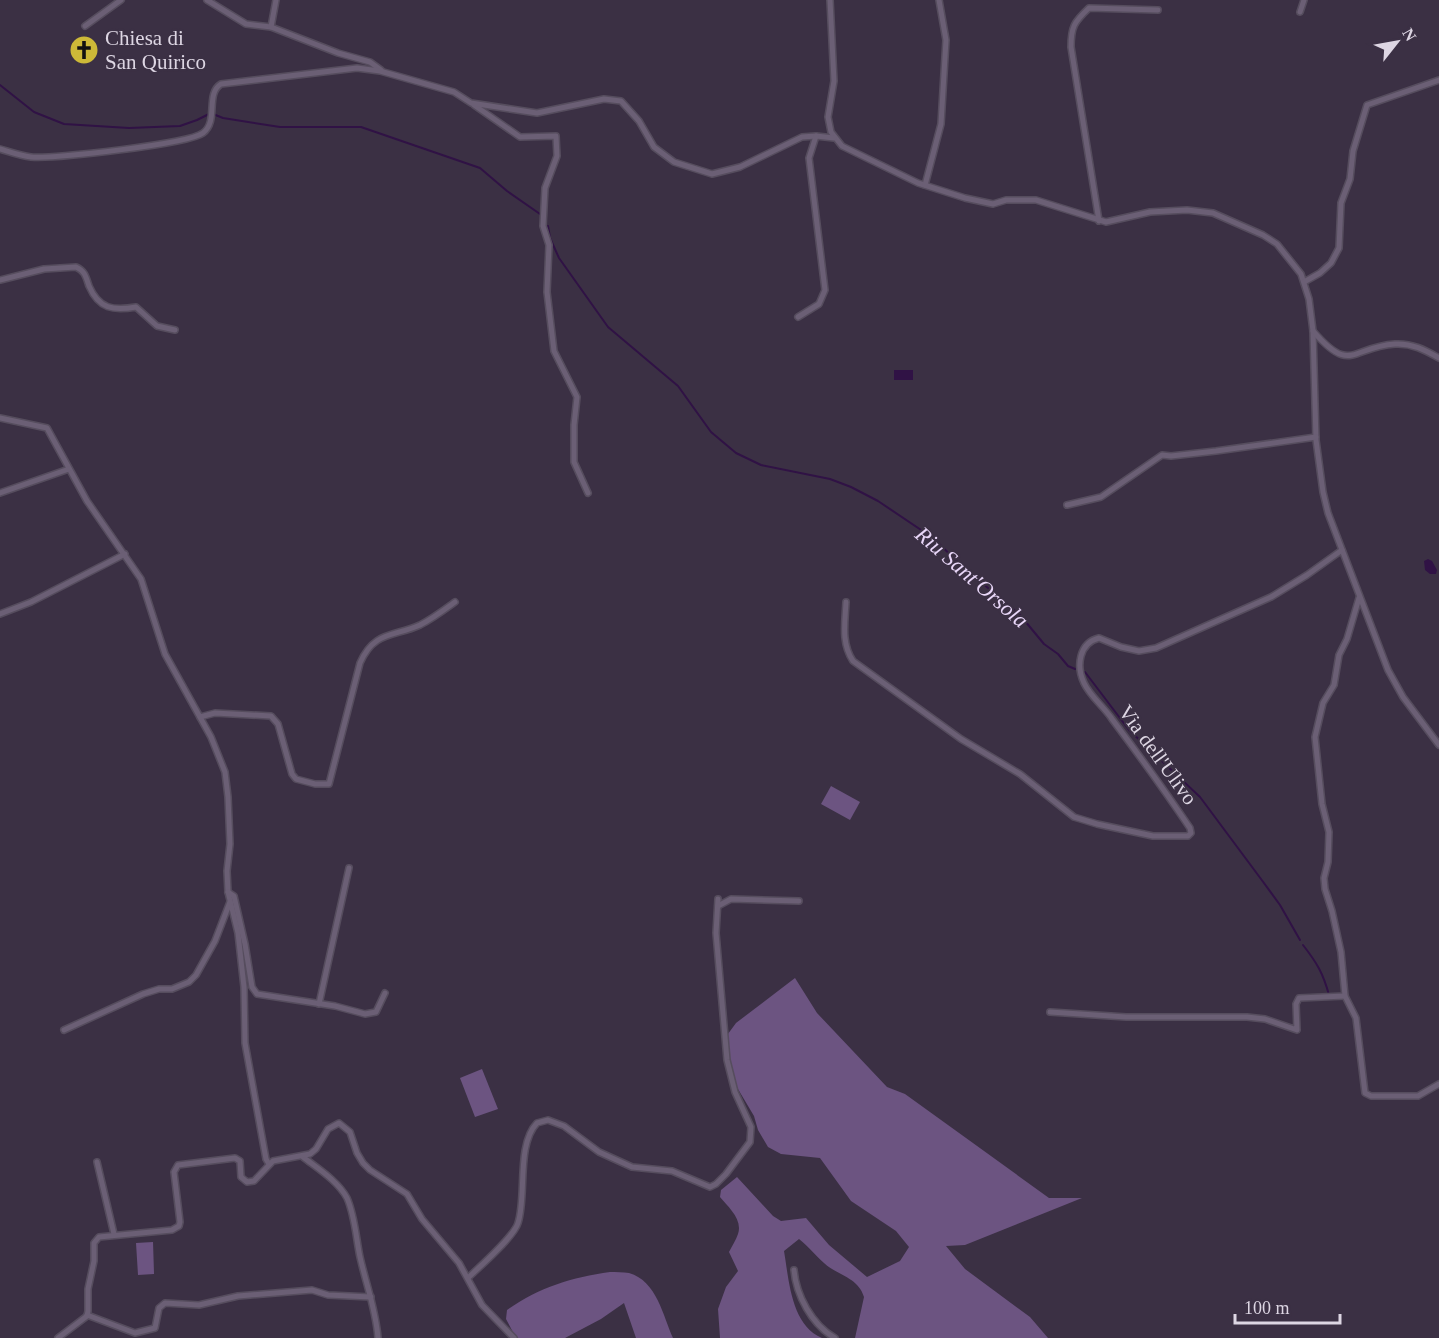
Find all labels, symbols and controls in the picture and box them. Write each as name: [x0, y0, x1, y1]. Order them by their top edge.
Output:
north arrow: [1367, 12, 1427, 72]
text: N: [1399, 25, 1420, 44]
place label: Chiesa di San Quirico: [105, 26, 206, 74]
church icon: Chiesa di San Quirico: [68, 34, 100, 66]
water label: Riu Sant'Orsola: [910, 521, 1033, 633]
street label: Via dell'Ulivo: [1114, 700, 1202, 810]
scale bar: [1235, 1287, 1340, 1325]
text: 100 m: [1244, 1298, 1290, 1318]

